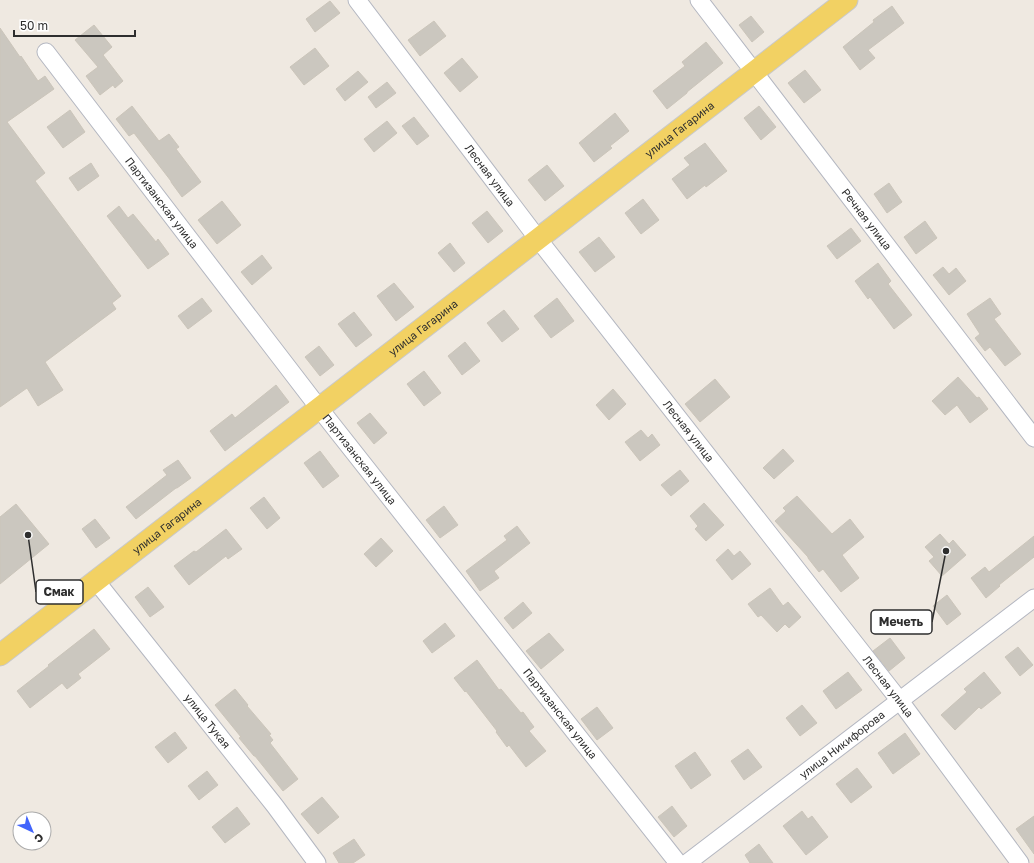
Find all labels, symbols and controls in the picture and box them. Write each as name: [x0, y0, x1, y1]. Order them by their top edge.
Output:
scale bar: [14, 12, 135, 38]
text: 50 m: [20, 18, 48, 33]
street label: улица Гагарина: [642, 98, 716, 160]
street label: Лесная улица: [463, 141, 518, 209]
street label: Партизанская улица: [123, 154, 201, 251]
street label: Речная улица: [839, 186, 895, 252]
street label: улица Гагарина: [386, 297, 460, 358]
street label: Лесная улица: [661, 398, 717, 464]
street label: Партизанская улица: [320, 411, 400, 507]
street label: улица Гагарина: [129, 495, 204, 556]
callout: Смак: [36, 580, 83, 604]
text: Смак: [43, 584, 75, 599]
callout: Мечеть: [871, 610, 932, 634]
text: Мечеть: [879, 614, 924, 629]
street label: Лесная улица: [861, 653, 917, 719]
street label: Партизанская улица: [521, 666, 600, 761]
street label: улица Тукая: [182, 691, 233, 751]
street label: улица Никифорова: [797, 708, 887, 781]
north arrow: [12, 811, 52, 851]
text: С: [32, 831, 47, 846]

